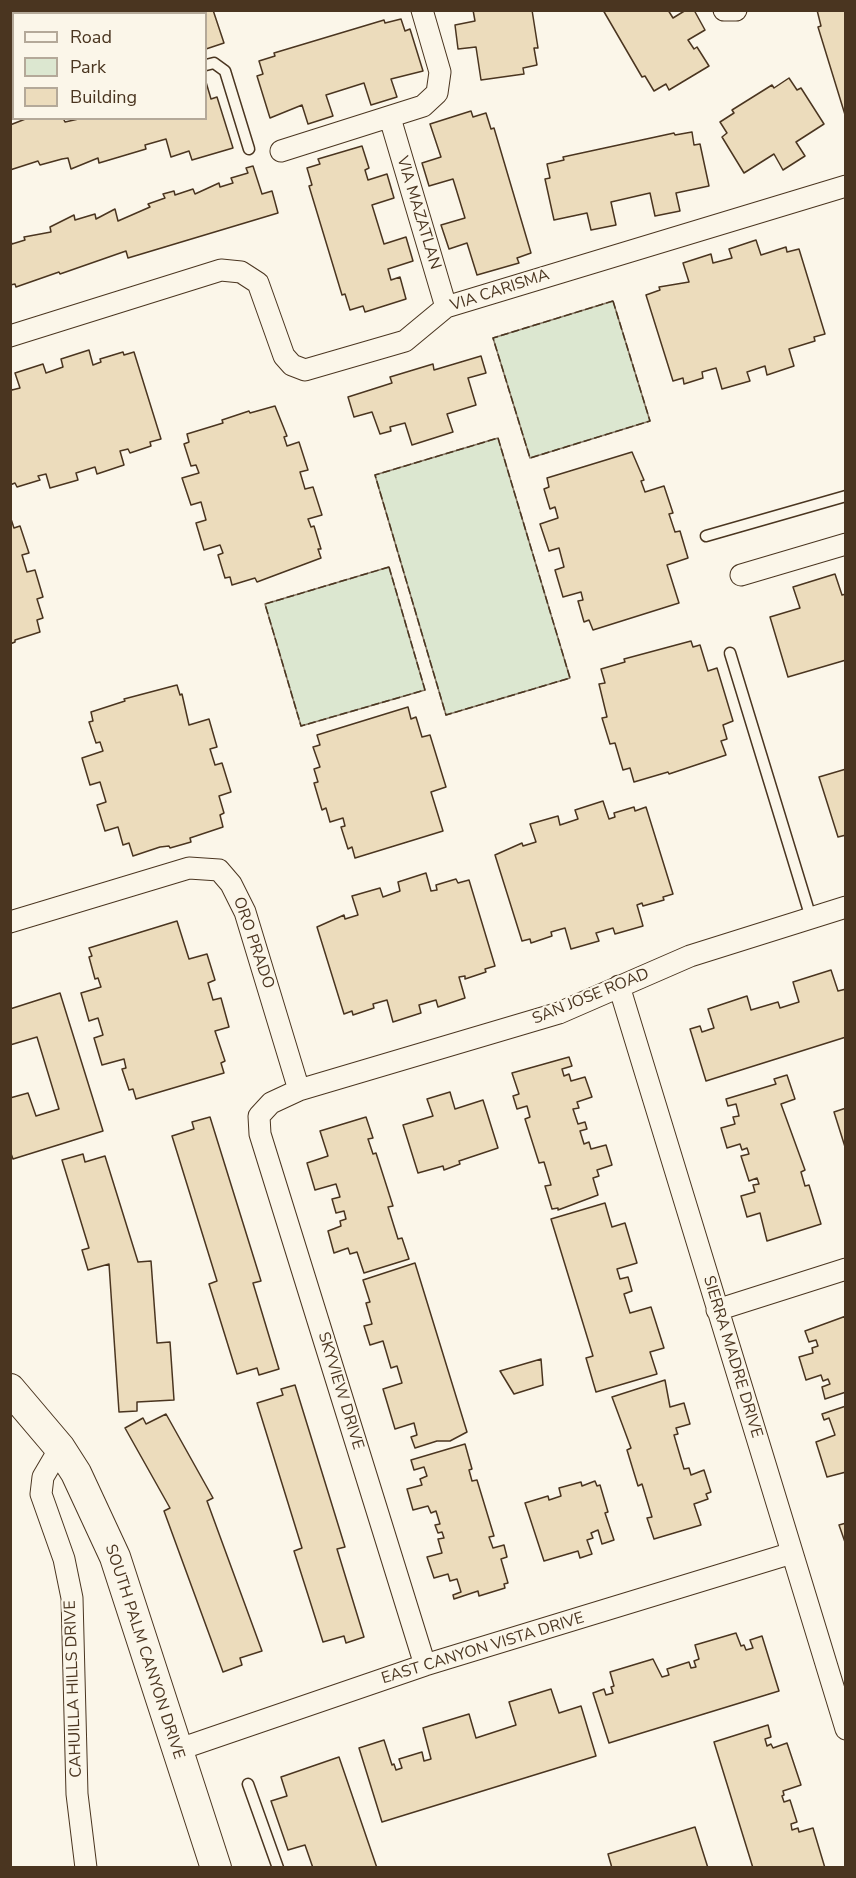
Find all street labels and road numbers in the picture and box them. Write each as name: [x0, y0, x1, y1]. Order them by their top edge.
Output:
street label: VIA MAZATLAN: [392, 154, 444, 272]
street label: VIA CARISMA: [448, 266, 552, 316]
street label: ORO PRADO: [228, 895, 278, 991]
street label: SAN JOSE ROAD: [530, 965, 652, 1029]
street label: SIERRA MADRE DRIVE: [698, 1274, 766, 1440]
street label: SKYVIEW DRIVE: [313, 1330, 367, 1452]
street label: SOUTH PALM CANYON DRIVE: [100, 1542, 188, 1762]
street label: CAHUILLA HILLS DRIVE: [61, 1600, 87, 1778]
street label: EAST CANYON VISTA DRIVE: [379, 1609, 587, 1689]

